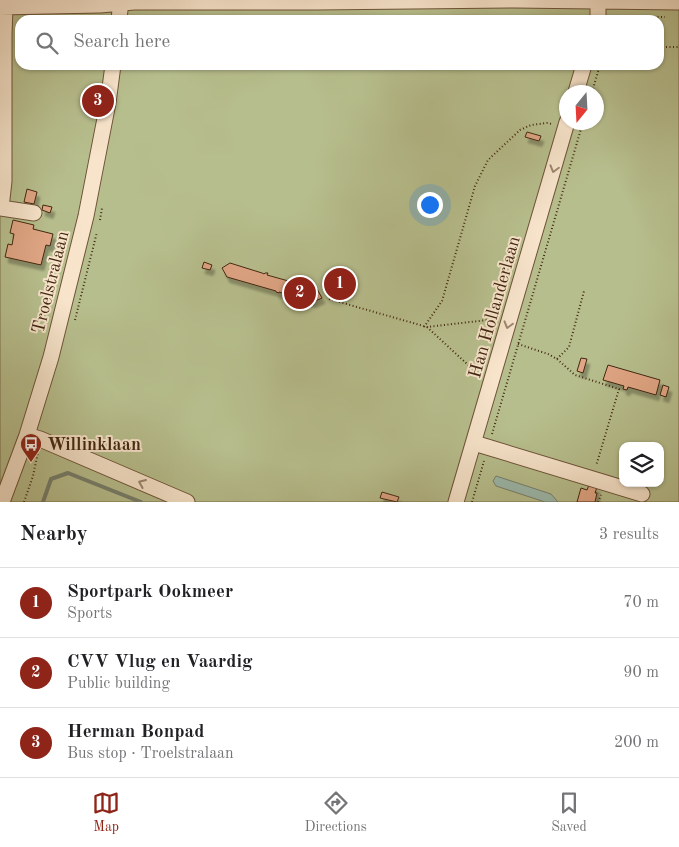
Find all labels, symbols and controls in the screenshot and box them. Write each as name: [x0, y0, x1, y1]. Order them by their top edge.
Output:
search box: [15, 15, 664, 70]
icon: search: [33, 29, 61, 57]
text: Search here: [73, 33, 170, 52]
pin: 3: [82, 82, 114, 120]
north arrow: [559, 85, 604, 130]
one-way arrow: [549, 165, 559, 173]
your location: [417, 192, 443, 218]
street label: Troelstralaan: [30, 229, 72, 335]
street label: Han Hollanderlaan: [466, 234, 524, 380]
pin: 1: [324, 265, 356, 303]
pin: 2: [284, 274, 316, 312]
one-way arrow: [504, 321, 514, 329]
bus stop icon: Willinklaan: [19, 432, 43, 463]
place label: Willinklaan: [47, 436, 141, 454]
map controls: [619, 442, 664, 487]
button: layers: [619, 442, 664, 487]
one-way arrow: [138, 478, 147, 489]
text: Nearby: [20, 524, 88, 545]
text: 3 results: [599, 527, 659, 543]
text: Sportpark Ookmeer: [67, 583, 233, 602]
text: 1: [31, 595, 41, 611]
text: 70 m: [623, 595, 659, 611]
text: Sports: [67, 606, 112, 622]
text: CVV Vlug en Vaardig: [67, 653, 253, 672]
text: 2: [31, 665, 41, 681]
text: 90 m: [623, 665, 659, 681]
text: Public building: [67, 676, 170, 692]
text: Herman Bonpad: [67, 723, 204, 742]
text: 3: [31, 735, 41, 751]
text: 200 m: [614, 735, 659, 751]
text: Bus stop · Troelstralaan: [67, 746, 234, 762]
tab: Map: [92, 789, 120, 836]
tab: Directions: [305, 789, 367, 836]
tab: Saved: [551, 789, 587, 836]

